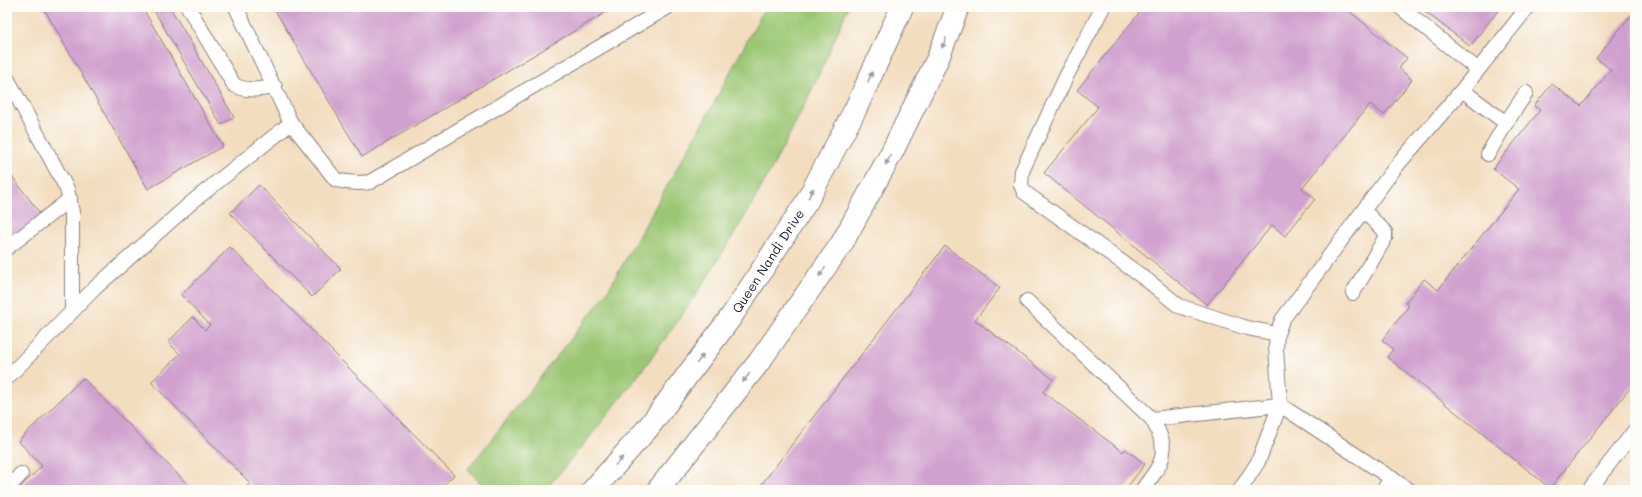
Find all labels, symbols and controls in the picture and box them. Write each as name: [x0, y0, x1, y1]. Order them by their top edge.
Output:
one-way arrow: [940, 38, 946, 50]
one-way arrow: [867, 72, 873, 83]
one-way arrow: [884, 155, 891, 166]
one-way arrow: [808, 188, 815, 199]
street label: Queen Nandi Drive: [728, 206, 807, 316]
one-way arrow: [818, 267, 826, 278]
one-way arrow: [695, 354, 703, 364]
one-way arrow: [742, 373, 750, 383]
one-way arrow: [614, 456, 623, 466]

